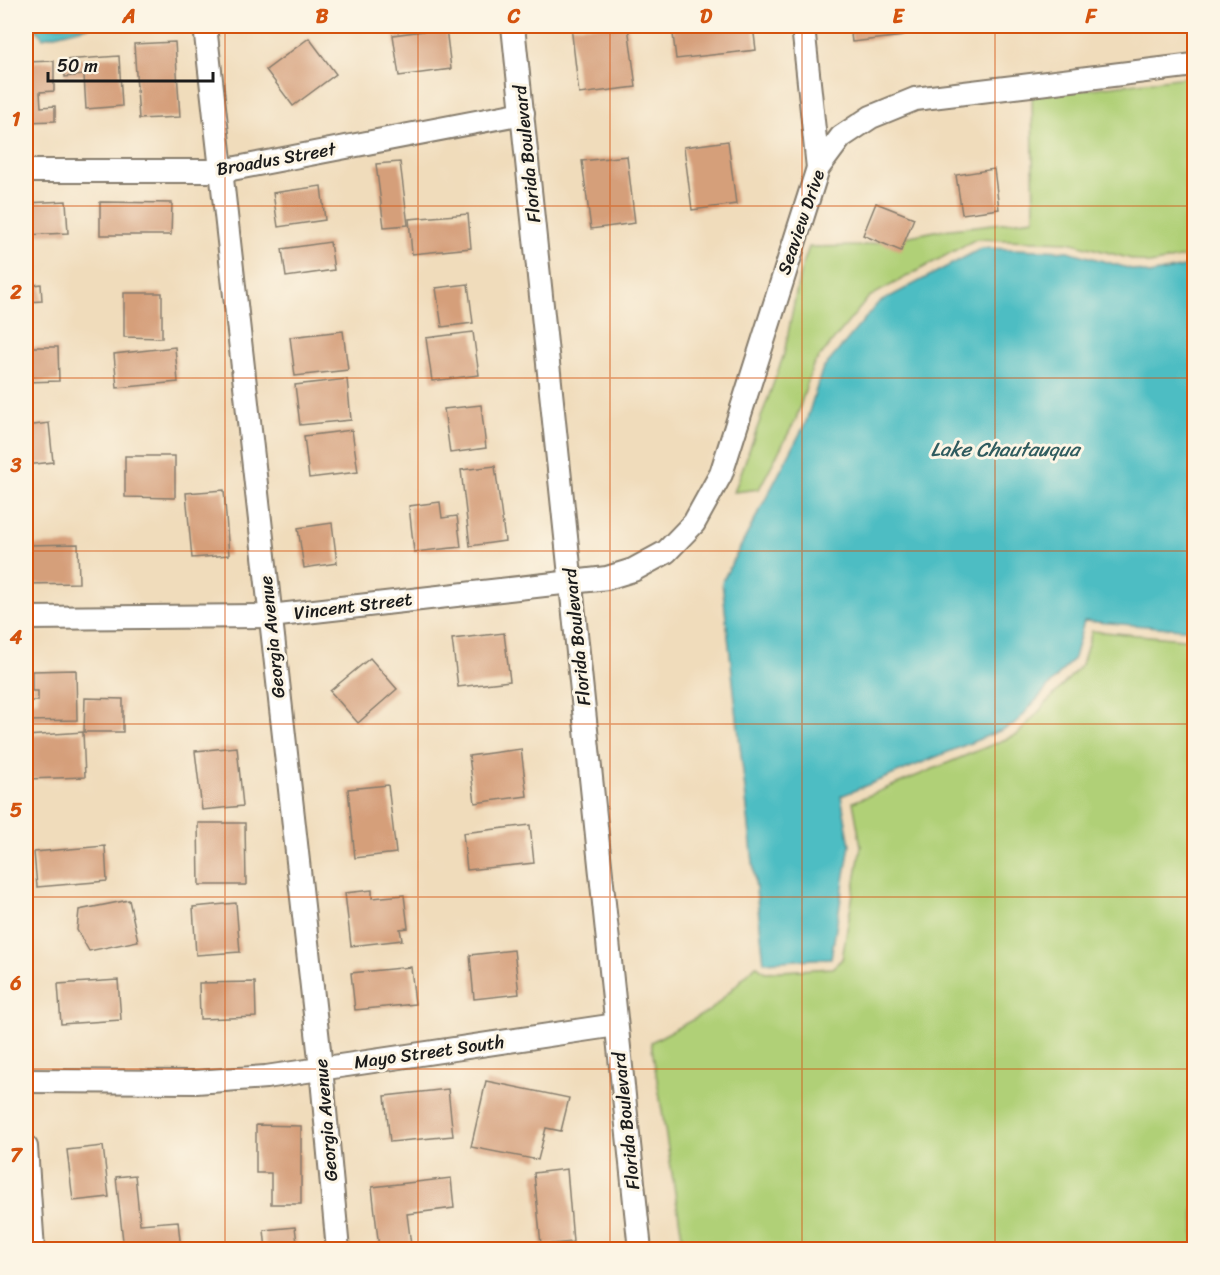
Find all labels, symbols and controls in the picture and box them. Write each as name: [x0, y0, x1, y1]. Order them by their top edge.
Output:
text: A: [121, 0, 136, 34]
text: B: [316, 0, 329, 34]
text: C: [507, 0, 521, 34]
text: D: [700, 0, 713, 34]
text: E: [892, 0, 905, 34]
text: F: [1085, 0, 1098, 34]
scale bar: [48, 45, 213, 83]
text: 50 m: [57, 50, 98, 82]
street label: Florida Boulevard: [504, 82, 550, 224]
text: 1: [12, 102, 21, 137]
street label: Broadus Street: [214, 133, 339, 185]
street label: Seaview Drive: [768, 165, 834, 279]
text: 2: [9, 275, 22, 310]
water label: Lake Chautauqua: [931, 432, 1082, 467]
text: 3: [10, 448, 22, 483]
street label: Florida Boulevard: [554, 565, 600, 707]
street label: Georgia Avenue: [250, 574, 294, 700]
street label: Vincent Street: [292, 583, 414, 629]
text: 4: [9, 620, 23, 655]
text: 5: [10, 793, 22, 828]
text: 6: [9, 966, 22, 1001]
street label: Mayo Street South: [352, 1026, 506, 1078]
street label: Florida Boulevard: [603, 1049, 649, 1191]
street label: Georgia Avenue: [305, 1057, 347, 1183]
text: 7: [10, 1138, 23, 1173]

